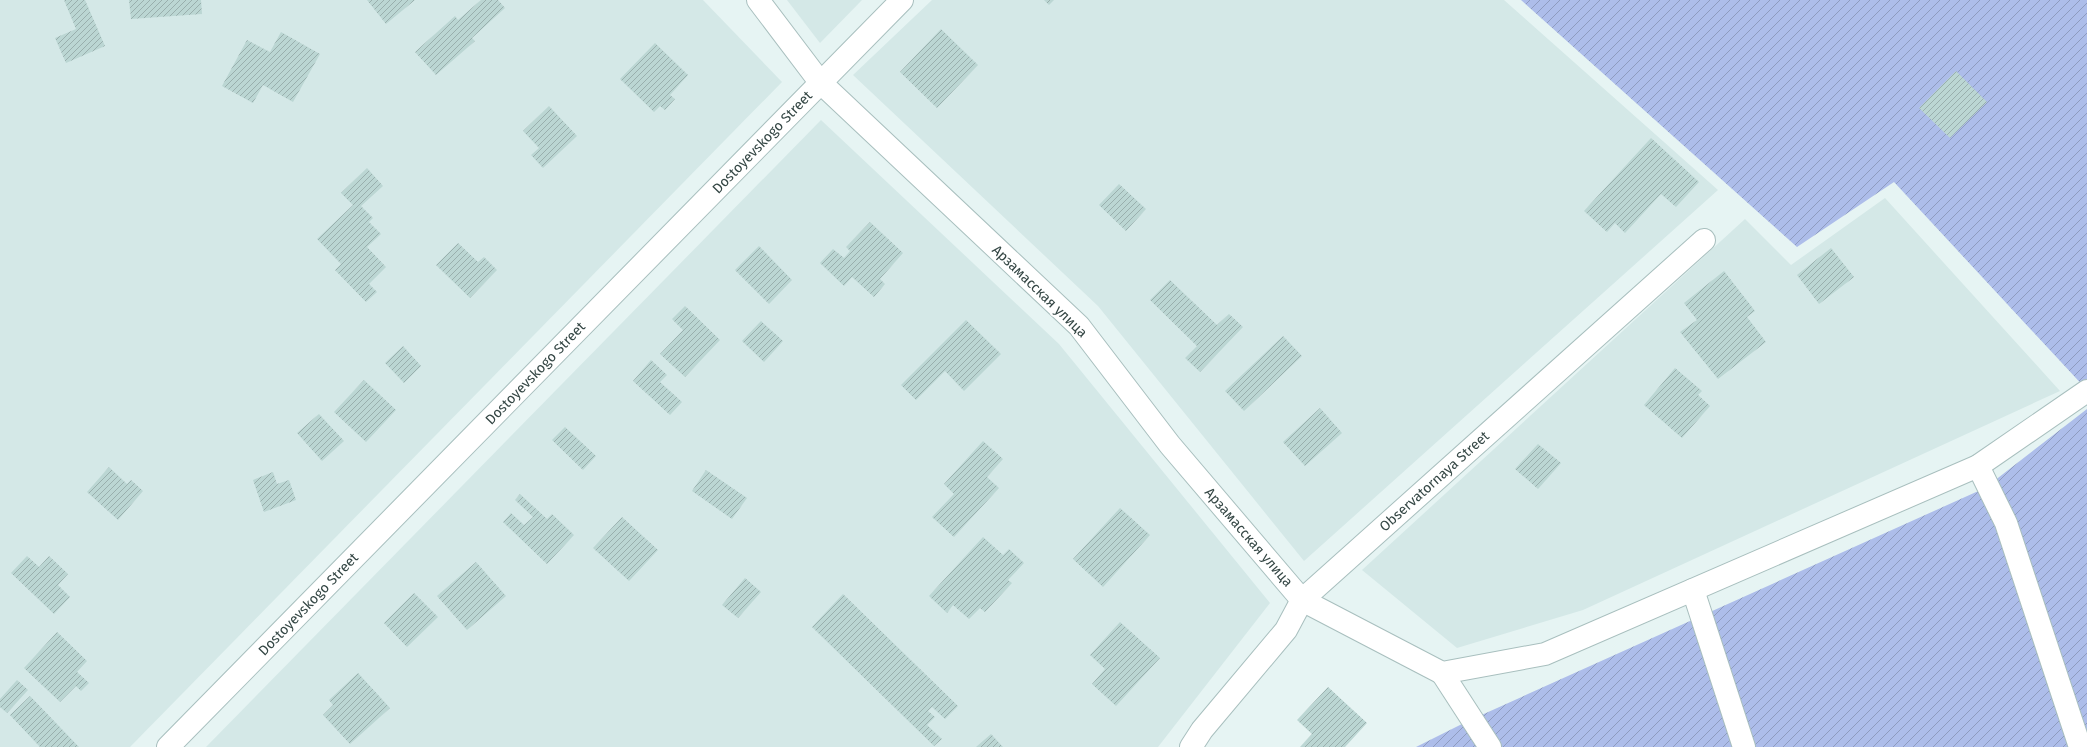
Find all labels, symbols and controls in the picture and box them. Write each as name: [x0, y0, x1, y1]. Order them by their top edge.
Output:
street label: Dostoyevskogo Street: [709, 87, 817, 197]
street label: Арзамасская улица: [989, 242, 1091, 341]
street label: Dostoyevskogo Street: [482, 318, 590, 428]
street label: Observatornaya Street: [1376, 427, 1493, 535]
street label: Арзамасская улица: [1201, 484, 1296, 590]
street label: Dostoyevskogo Street: [255, 549, 363, 659]

